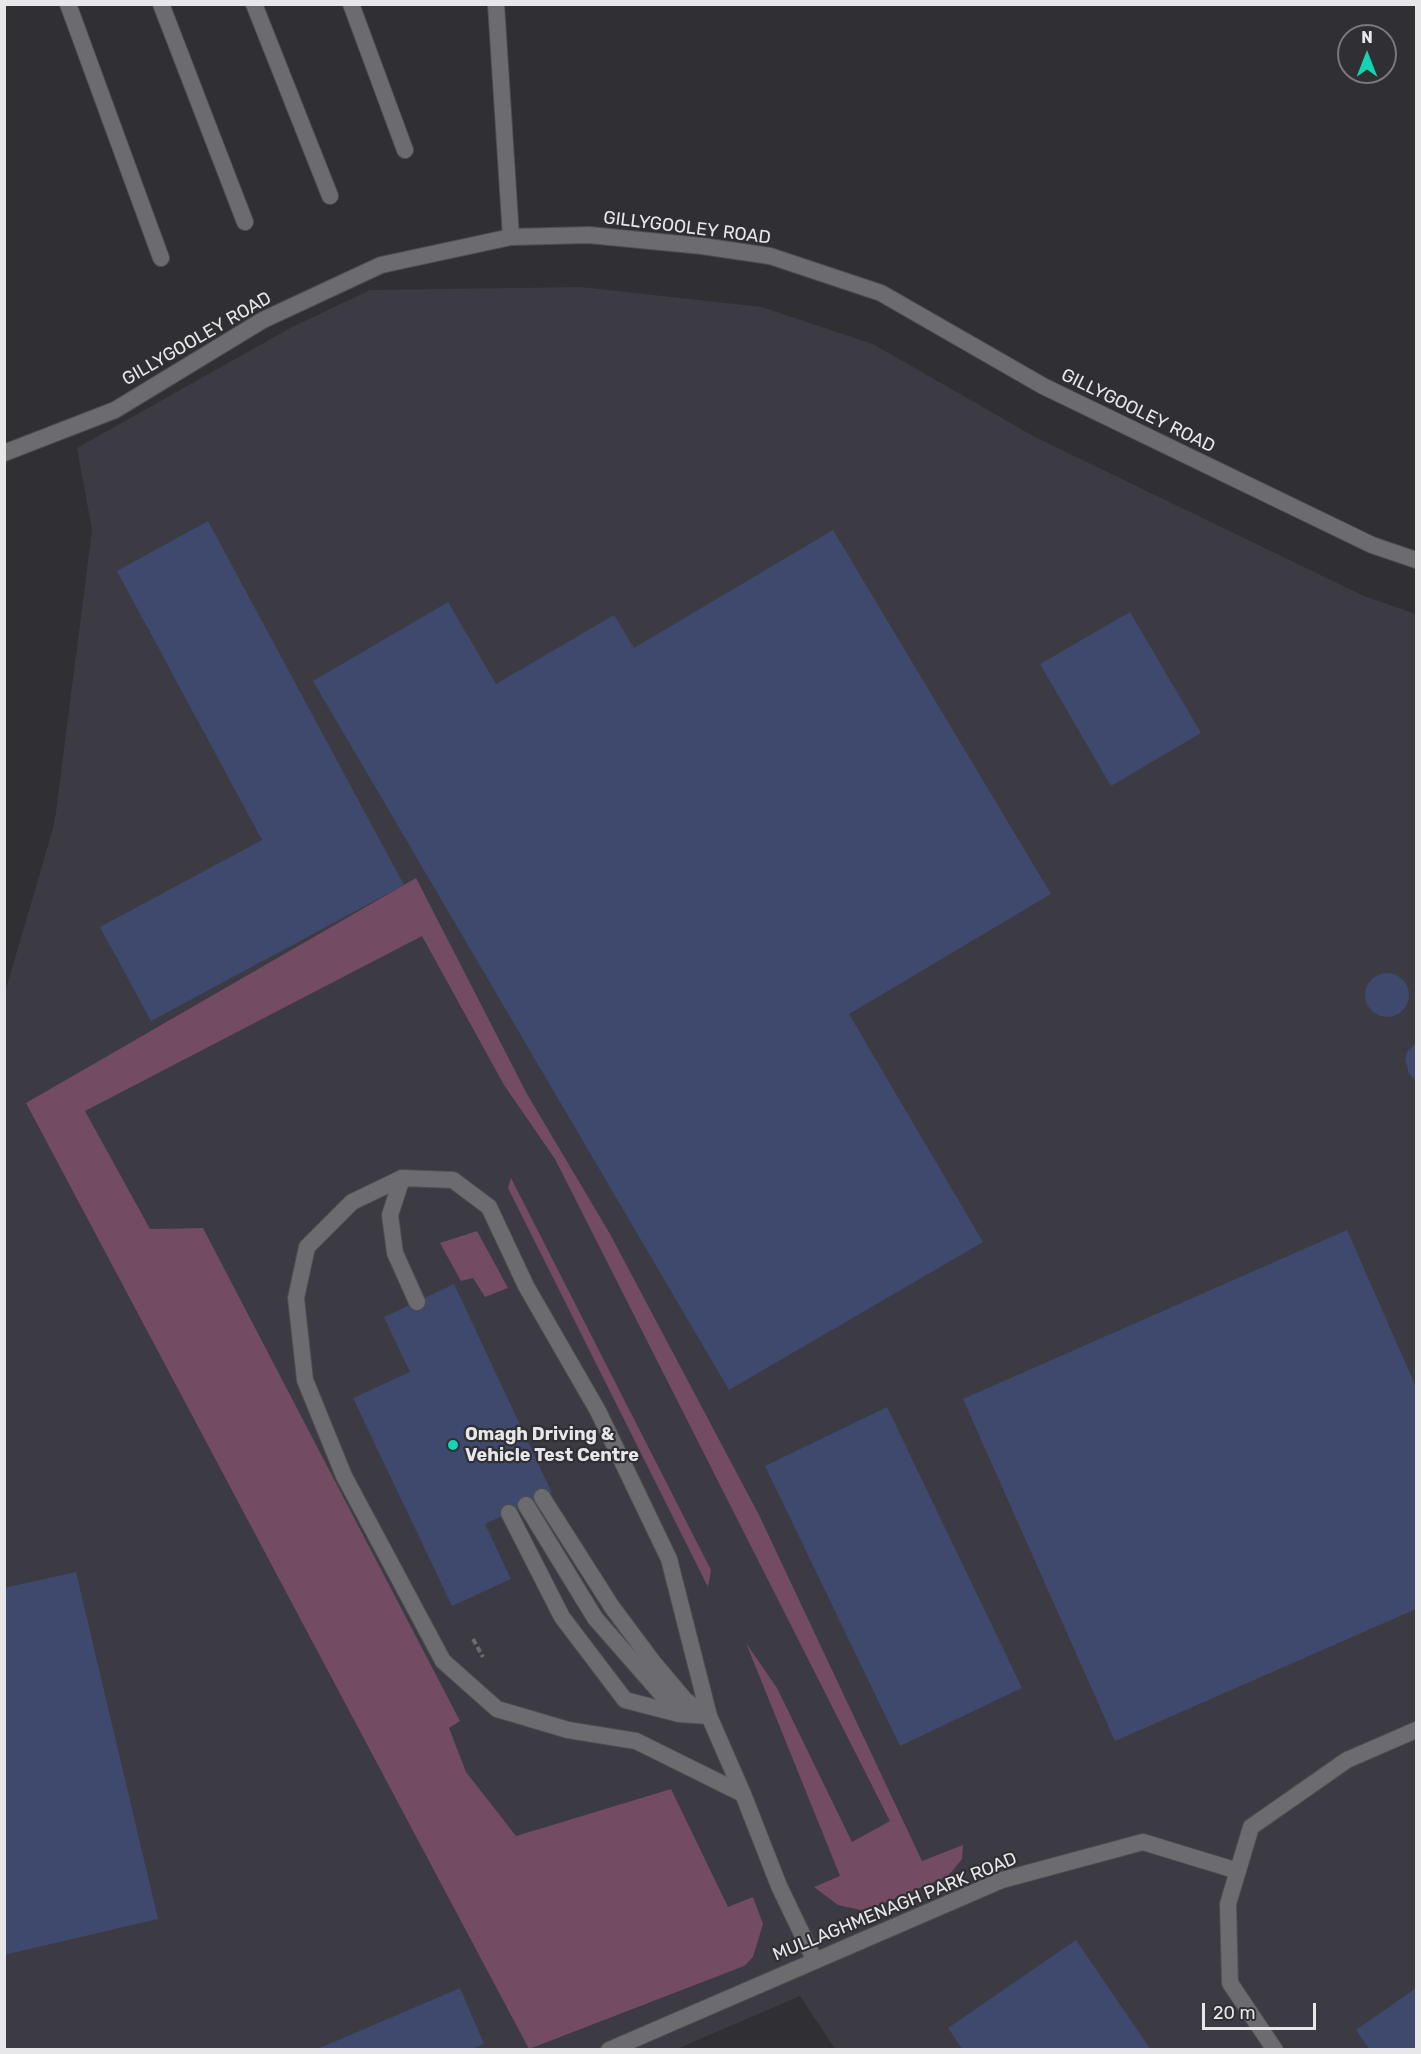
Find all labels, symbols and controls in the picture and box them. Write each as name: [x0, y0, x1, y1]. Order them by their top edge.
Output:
north arrow: [1337, 24, 1397, 84]
text: N: [1361, 28, 1373, 47]
street label: GILLYGOOLEY ROAD: [602, 207, 772, 249]
street label: GILLYGOOLEY ROAD: [119, 288, 275, 390]
street label: GILLYGOOLEY ROAD: [1058, 364, 1218, 458]
place label: Omagh Driving & Vehicle Test Centre: [465, 1424, 639, 1466]
marker: Omagh Driving & Vehicle Test Centre: [446, 1438, 460, 1452]
street label: MULLAGHMENAGH PARK ROAD: [770, 1848, 1020, 1966]
scale bar: [1205, 1991, 1319, 2029]
text: 20 m: [1213, 2002, 1255, 2024]

